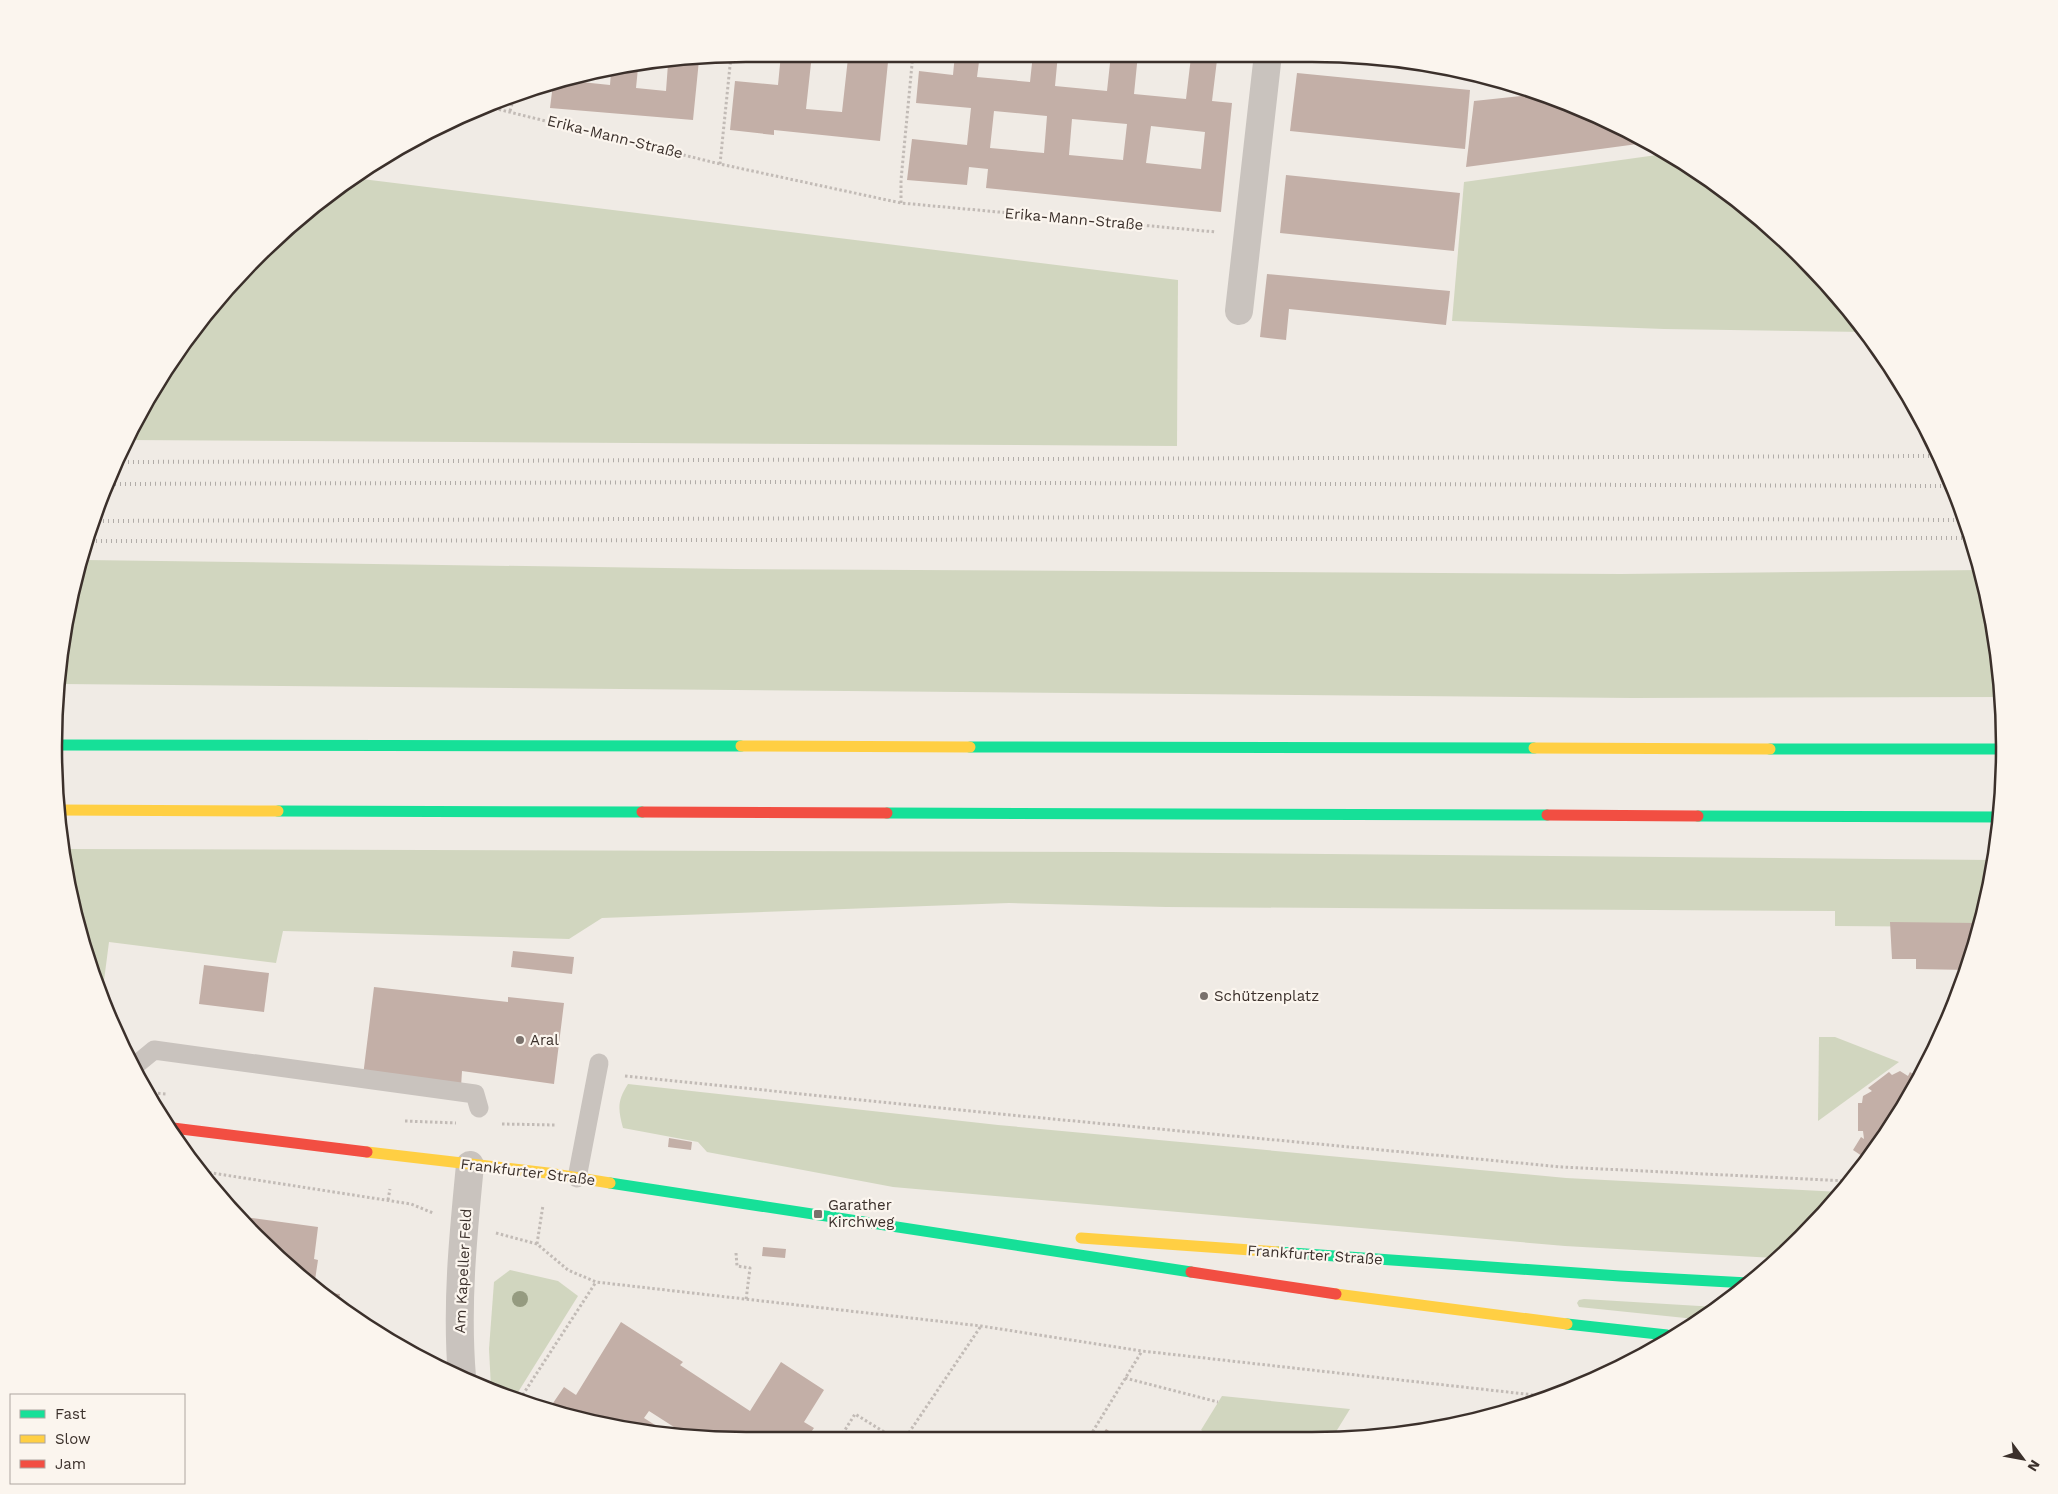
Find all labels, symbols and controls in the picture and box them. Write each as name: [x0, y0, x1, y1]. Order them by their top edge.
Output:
street label: Erika-Mann-Straße: [545, 111, 685, 163]
street label: Erika-Mann-Straße: [1004, 204, 1144, 234]
place label: Schützenplatz: [1214, 987, 1319, 1005]
marker: Schützenplatz: [1198, 990, 1210, 1002]
place label: Aral: [530, 1031, 559, 1049]
marker: Aral: [514, 1034, 526, 1046]
street label: Frankfurter Straße: [460, 1155, 596, 1189]
place label: Garather Kirchweg: [828, 1196, 894, 1231]
street label: Am Kapeller Feld: [451, 1208, 475, 1334]
marker: Garather Kirchweg: [812, 1208, 824, 1220]
street label: Frankfurter Straße: [1247, 1241, 1383, 1269]
legend: [10, 1394, 185, 1484]
text: Fast: [55, 1405, 87, 1423]
text: Slow: [55, 1430, 91, 1448]
north arrow: [1998, 1434, 2048, 1484]
text: Jam: [55, 1455, 86, 1473]
text: N: [2024, 1457, 2044, 1475]

